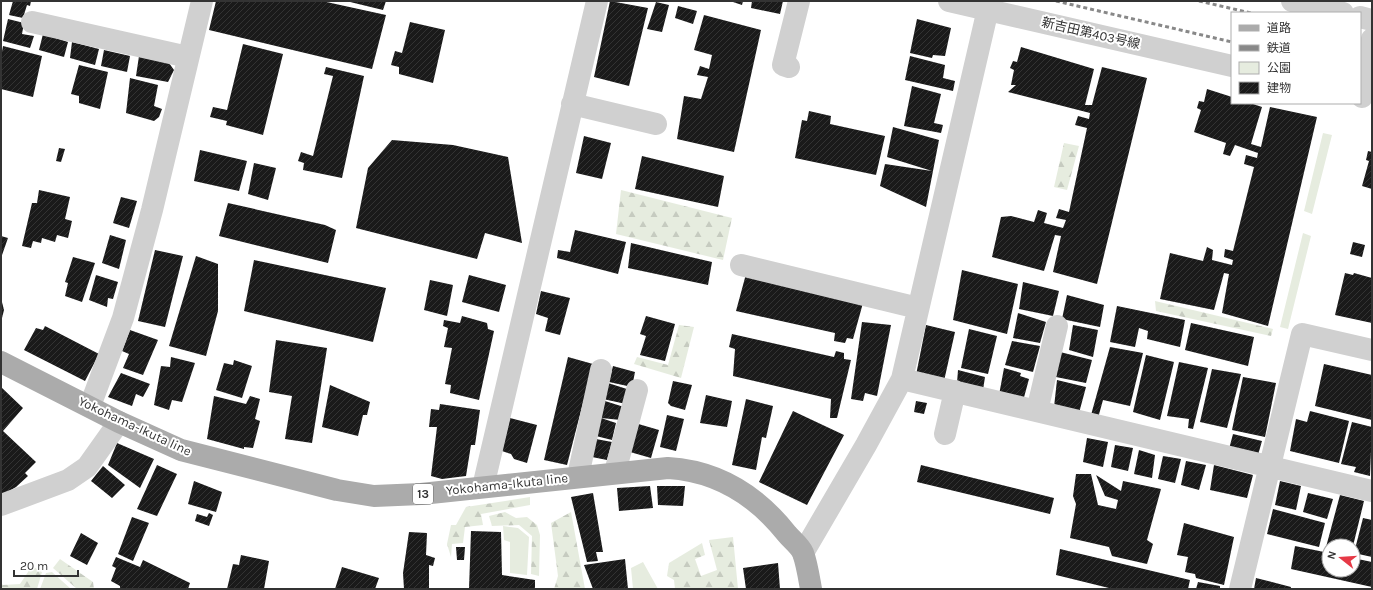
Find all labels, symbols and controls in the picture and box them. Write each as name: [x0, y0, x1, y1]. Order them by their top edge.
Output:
legend: [1231, 12, 1361, 104]
street label: 新吉田第403号線: [1040, 14, 1142, 52]
text: 道路: [1267, 21, 1291, 35]
text: 鉄道: [1267, 41, 1291, 55]
text: 公園: [1267, 61, 1291, 75]
text: 建物: [1267, 81, 1291, 95]
street label: Yokohama-Ikuta line: [76, 393, 194, 459]
street label: Yokohama-Ikuta line: [445, 470, 569, 498]
road number: 13: [413, 484, 433, 504]
north arrow: [1321, 538, 1361, 578]
text: N: [1325, 550, 1339, 561]
scale bar: [14, 552, 78, 578]
text: 20 m: [20, 559, 48, 573]

